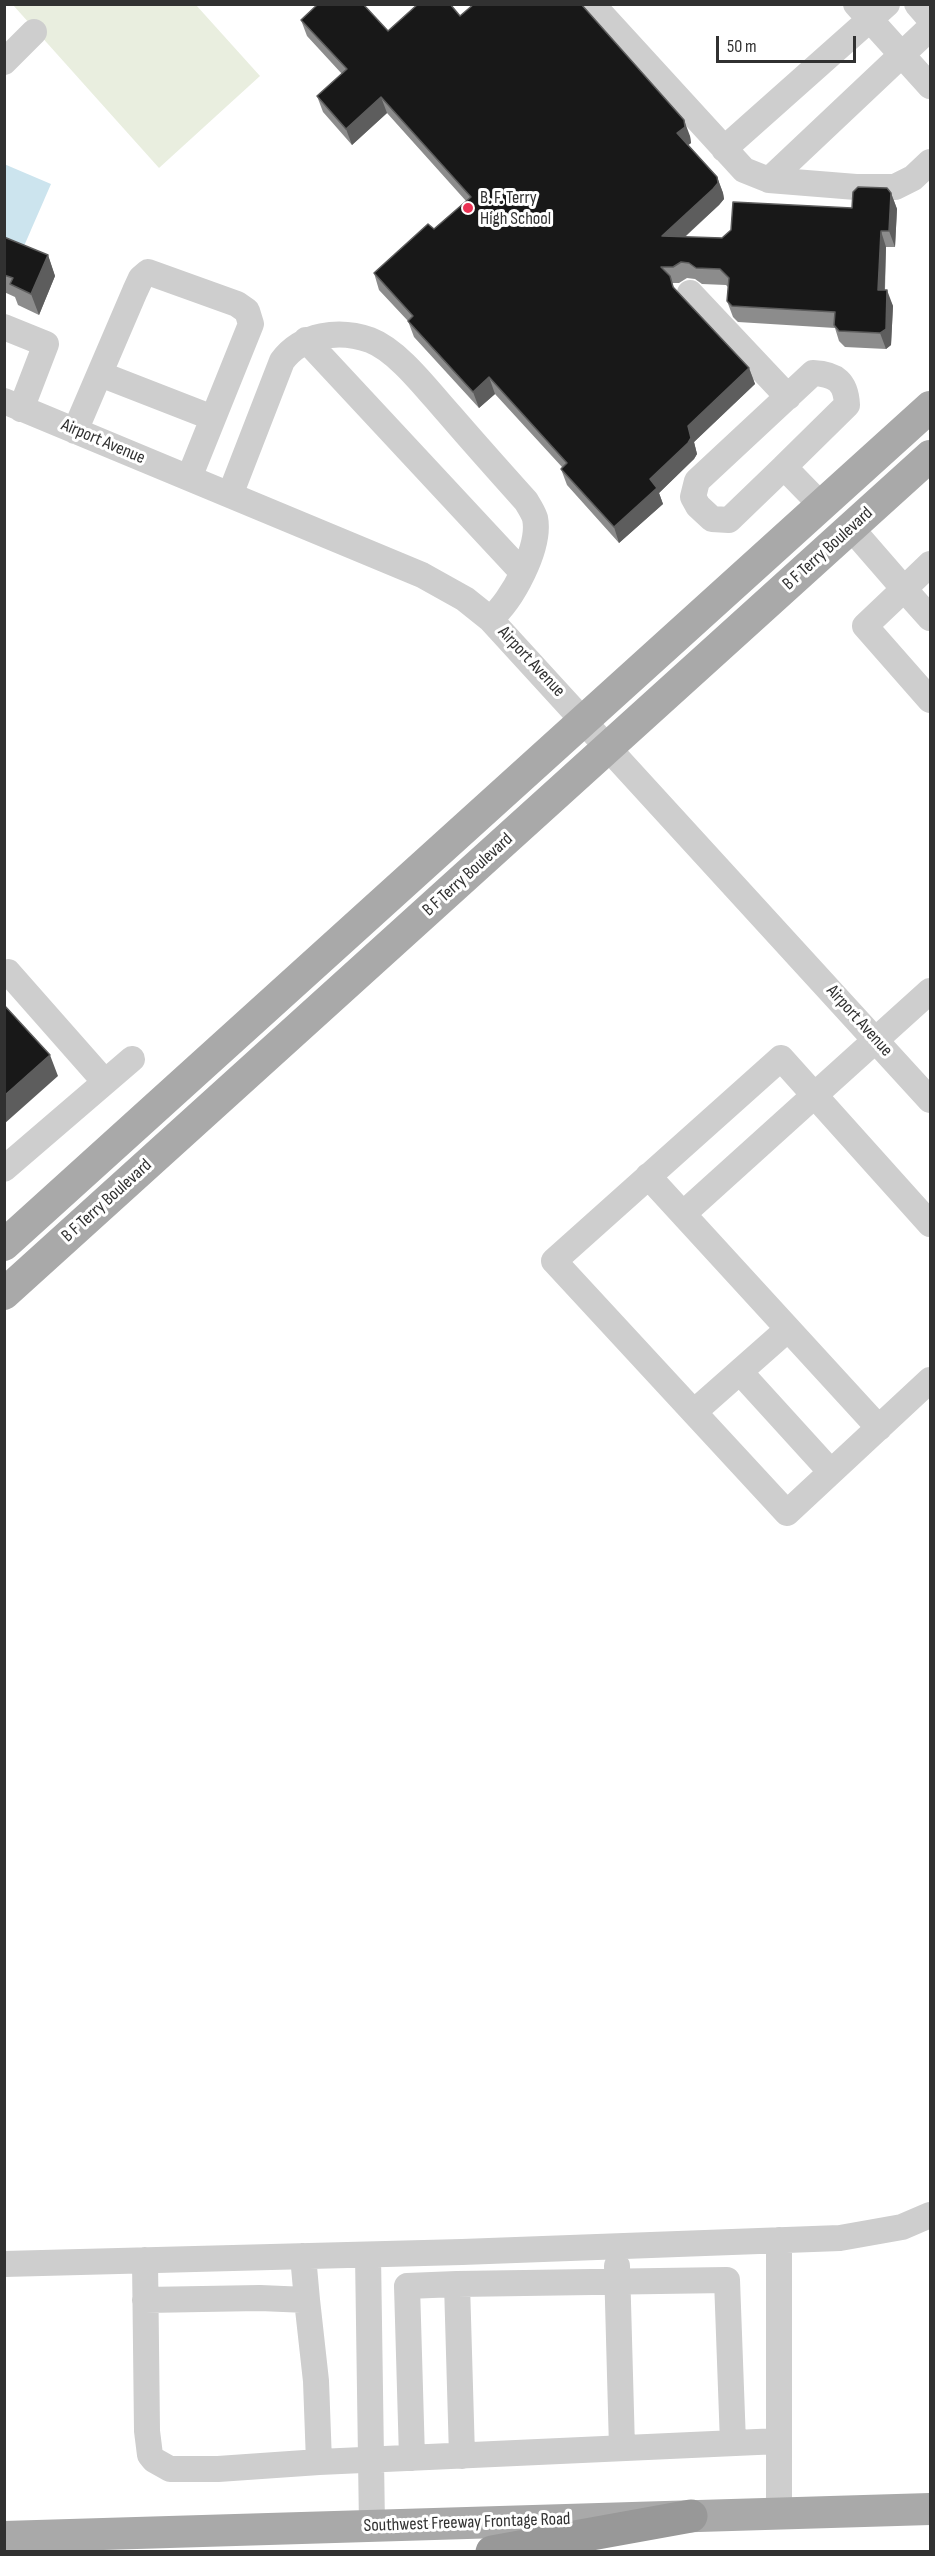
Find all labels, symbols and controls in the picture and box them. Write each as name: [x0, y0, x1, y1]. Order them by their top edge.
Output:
scale bar: [719, 24, 858, 62]
text: 50 m: [727, 36, 757, 57]
place label: B. F. Terry High School: [480, 187, 551, 230]
marker: B. F. Terry High School: [461, 201, 475, 215]
street label: Airport Avenue: [58, 415, 148, 469]
street label: B F Terry Boulevard: [778, 503, 878, 595]
street label: Airport Avenue: [493, 622, 569, 702]
street label: B F Terry Boulevard: [418, 829, 518, 921]
street label: Airport Avenue: [821, 981, 897, 1061]
street label: B F Terry Boulevard: [57, 1155, 157, 1247]
street label: Southwest Freeway Frontage Road: [363, 2509, 571, 2537]

